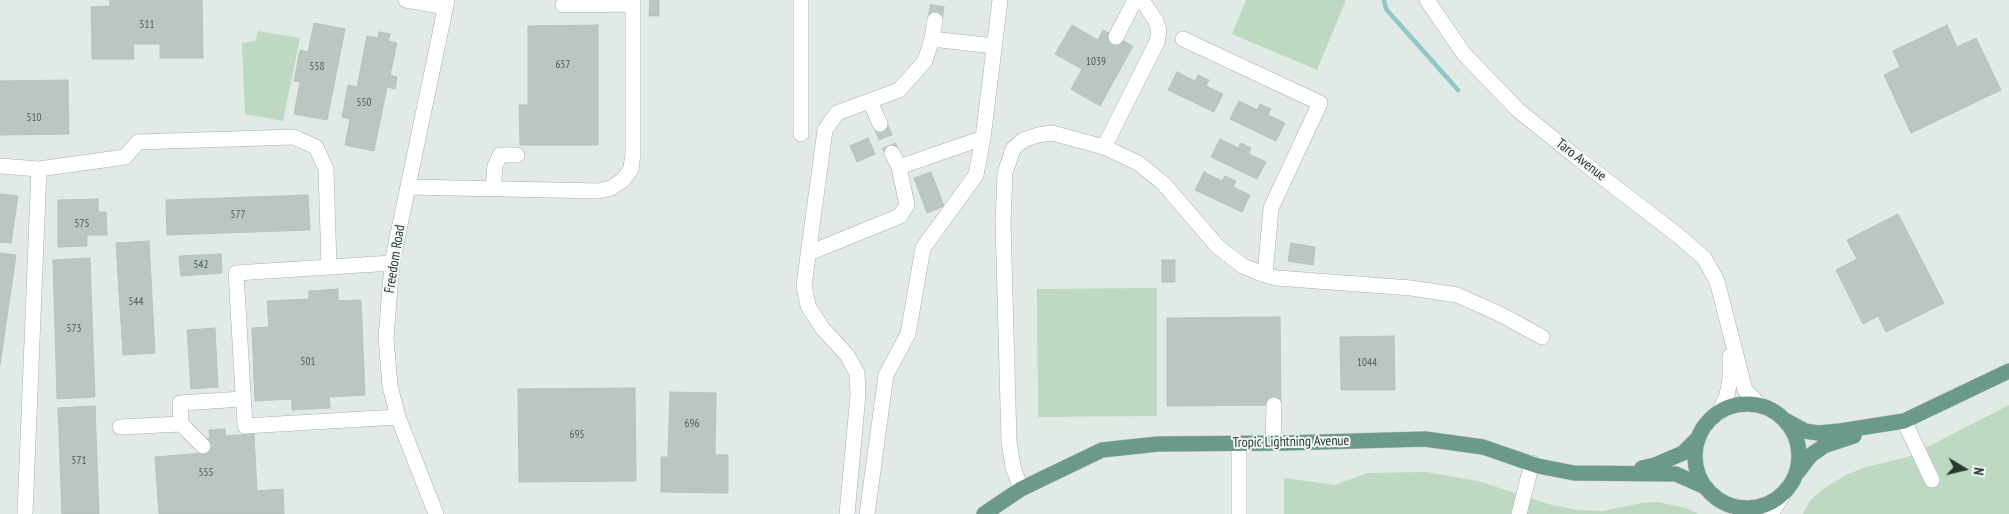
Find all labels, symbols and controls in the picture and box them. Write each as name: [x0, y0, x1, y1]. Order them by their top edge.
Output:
house number: 511: [140, 18, 154, 32]
house number: 1039: [1086, 55, 1106, 69]
house number: 657: [556, 58, 570, 72]
house number: 558: [310, 60, 324, 74]
house number: 550: [357, 96, 371, 110]
house number: 510: [27, 111, 41, 125]
street label: Taro Avenue: [1553, 135, 1609, 185]
house number: 577: [231, 208, 245, 222]
house number: 575: [75, 217, 89, 231]
street label: Freedom Road: [381, 224, 409, 294]
house number: 542: [194, 258, 208, 272]
house number: 544: [129, 295, 143, 309]
house number: 573: [67, 322, 81, 336]
house number: 501: [301, 355, 315, 369]
house number: 1044: [1357, 356, 1377, 370]
house number: 696: [685, 417, 699, 431]
house number: 695: [570, 428, 584, 442]
street label: Tropic Lightning Avenue: [1233, 433, 1349, 451]
north arrow: [1939, 444, 1989, 494]
house number: 571: [72, 454, 86, 468]
house number: 555: [199, 466, 213, 480]
text: N: [1969, 466, 1988, 476]

